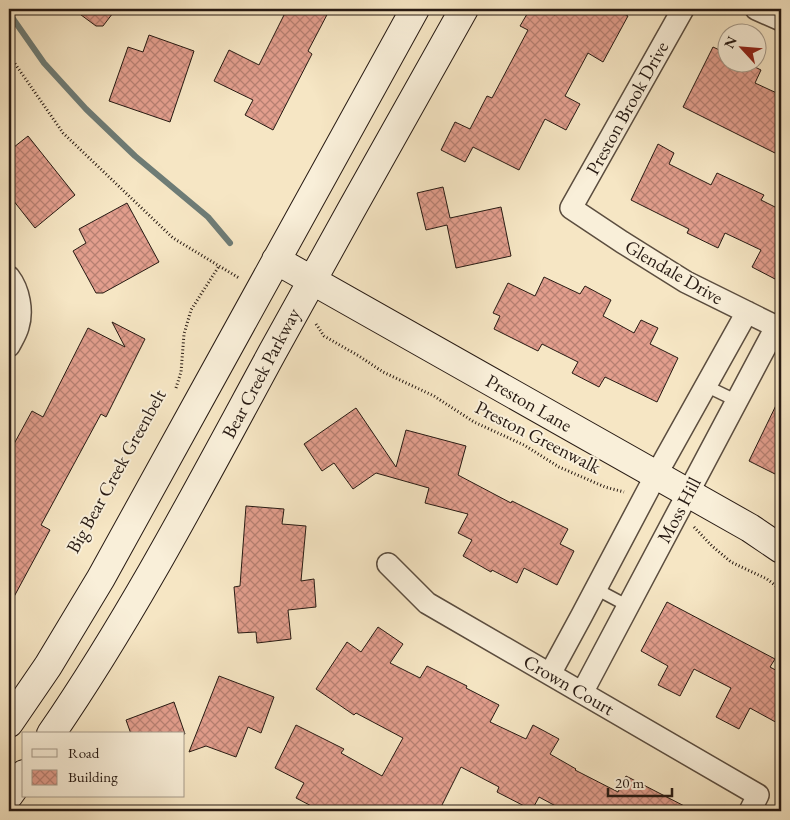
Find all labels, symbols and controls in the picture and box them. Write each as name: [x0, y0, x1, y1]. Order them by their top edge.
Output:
north arrow: [718, 22, 768, 72]
text: N: [720, 33, 741, 51]
street label: Preston Brook Drive: [580, 37, 674, 179]
street label: Glendale Drive: [620, 234, 728, 310]
street label: Bear Creek Parkway: [216, 303, 306, 443]
street label: Preston Lane: [481, 368, 577, 438]
street label: Big Bear Creek Greenbelt: [60, 384, 172, 557]
street label: Preston Greenwalk: [471, 395, 606, 480]
street label: Moss Hill: [651, 472, 707, 547]
street label: Crown Court: [519, 649, 619, 721]
legend: [22, 732, 185, 798]
text: Road: [68, 743, 100, 762]
scale bar: [608, 765, 671, 797]
text: Building: [68, 767, 118, 786]
text: 20 m: [615, 773, 644, 792]

